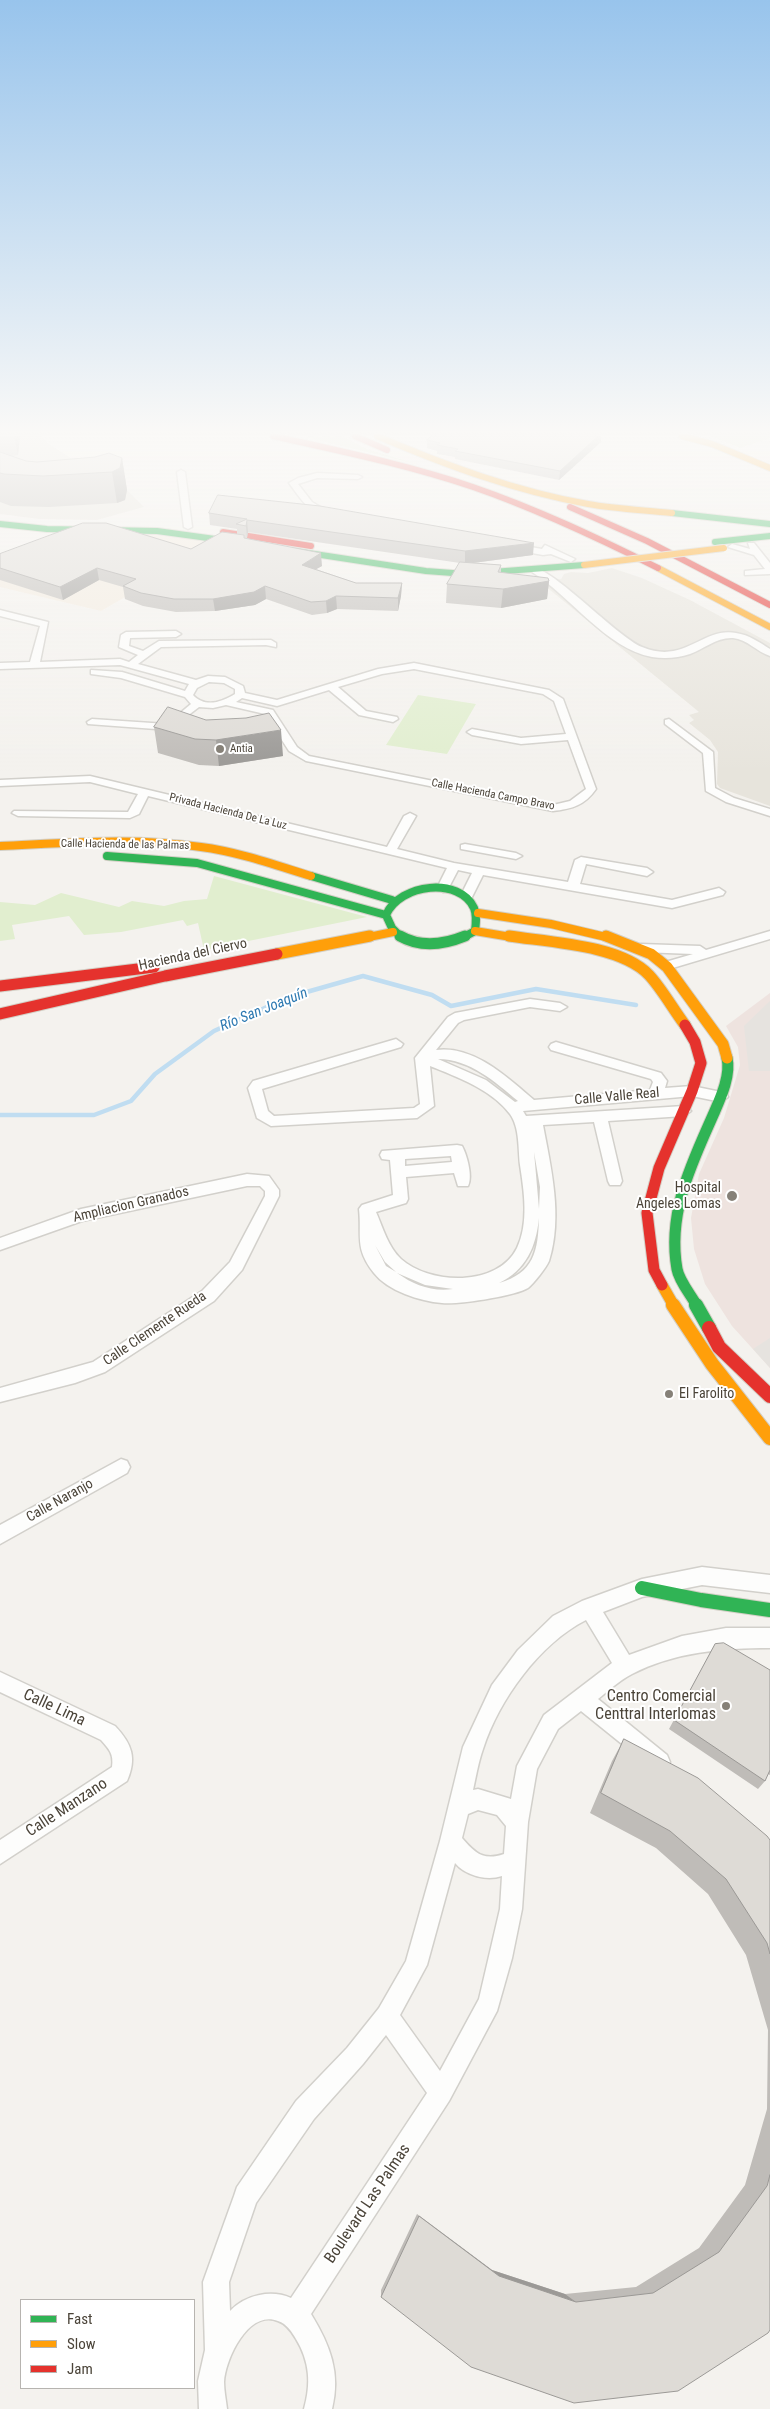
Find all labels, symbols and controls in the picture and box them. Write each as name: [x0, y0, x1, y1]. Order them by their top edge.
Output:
place label: Antia: [230, 742, 253, 756]
marker: Antia: [214, 743, 226, 755]
street label: Calle Hacienda Campo Bravo: [430, 777, 556, 813]
street label: Privada Hacienda De La Luz: [168, 791, 288, 833]
street label: Calle Hacienda de las Palmas: [61, 837, 189, 853]
street label: Hacienda del Ciervo: [137, 935, 249, 975]
water label: Río San Joaquín: [218, 984, 310, 1036]
street label: Calle Valle Real: [574, 1085, 660, 1109]
place label: Hospital Angeles Lomas: [636, 1180, 721, 1212]
street label: Ampliacion Granados: [72, 1184, 190, 1226]
marker: Hospital Angeles Lomas: [725, 1189, 739, 1203]
street label: Calle Clemente Rueda: [100, 1288, 210, 1370]
place label: El Farolito: [679, 1386, 734, 1402]
marker: El Farolito: [663, 1388, 675, 1400]
street label: Calle Naranjo: [24, 1476, 96, 1526]
street label: Calle Lima: [20, 1685, 88, 1731]
place label: Centro Comercial Centtral Interlomas: [595, 1687, 716, 1725]
marker: Centro Comercial Centtral Interlomas: [720, 1700, 732, 1712]
street label: Calle Manzano: [23, 1775, 111, 1841]
street label: Boulevard Las Palmas: [321, 2141, 415, 2267]
legend: [20, 2299, 195, 2389]
text: Fast: [67, 2310, 92, 2328]
text: Slow: [67, 2335, 96, 2353]
text: Jam: [67, 2360, 93, 2378]

